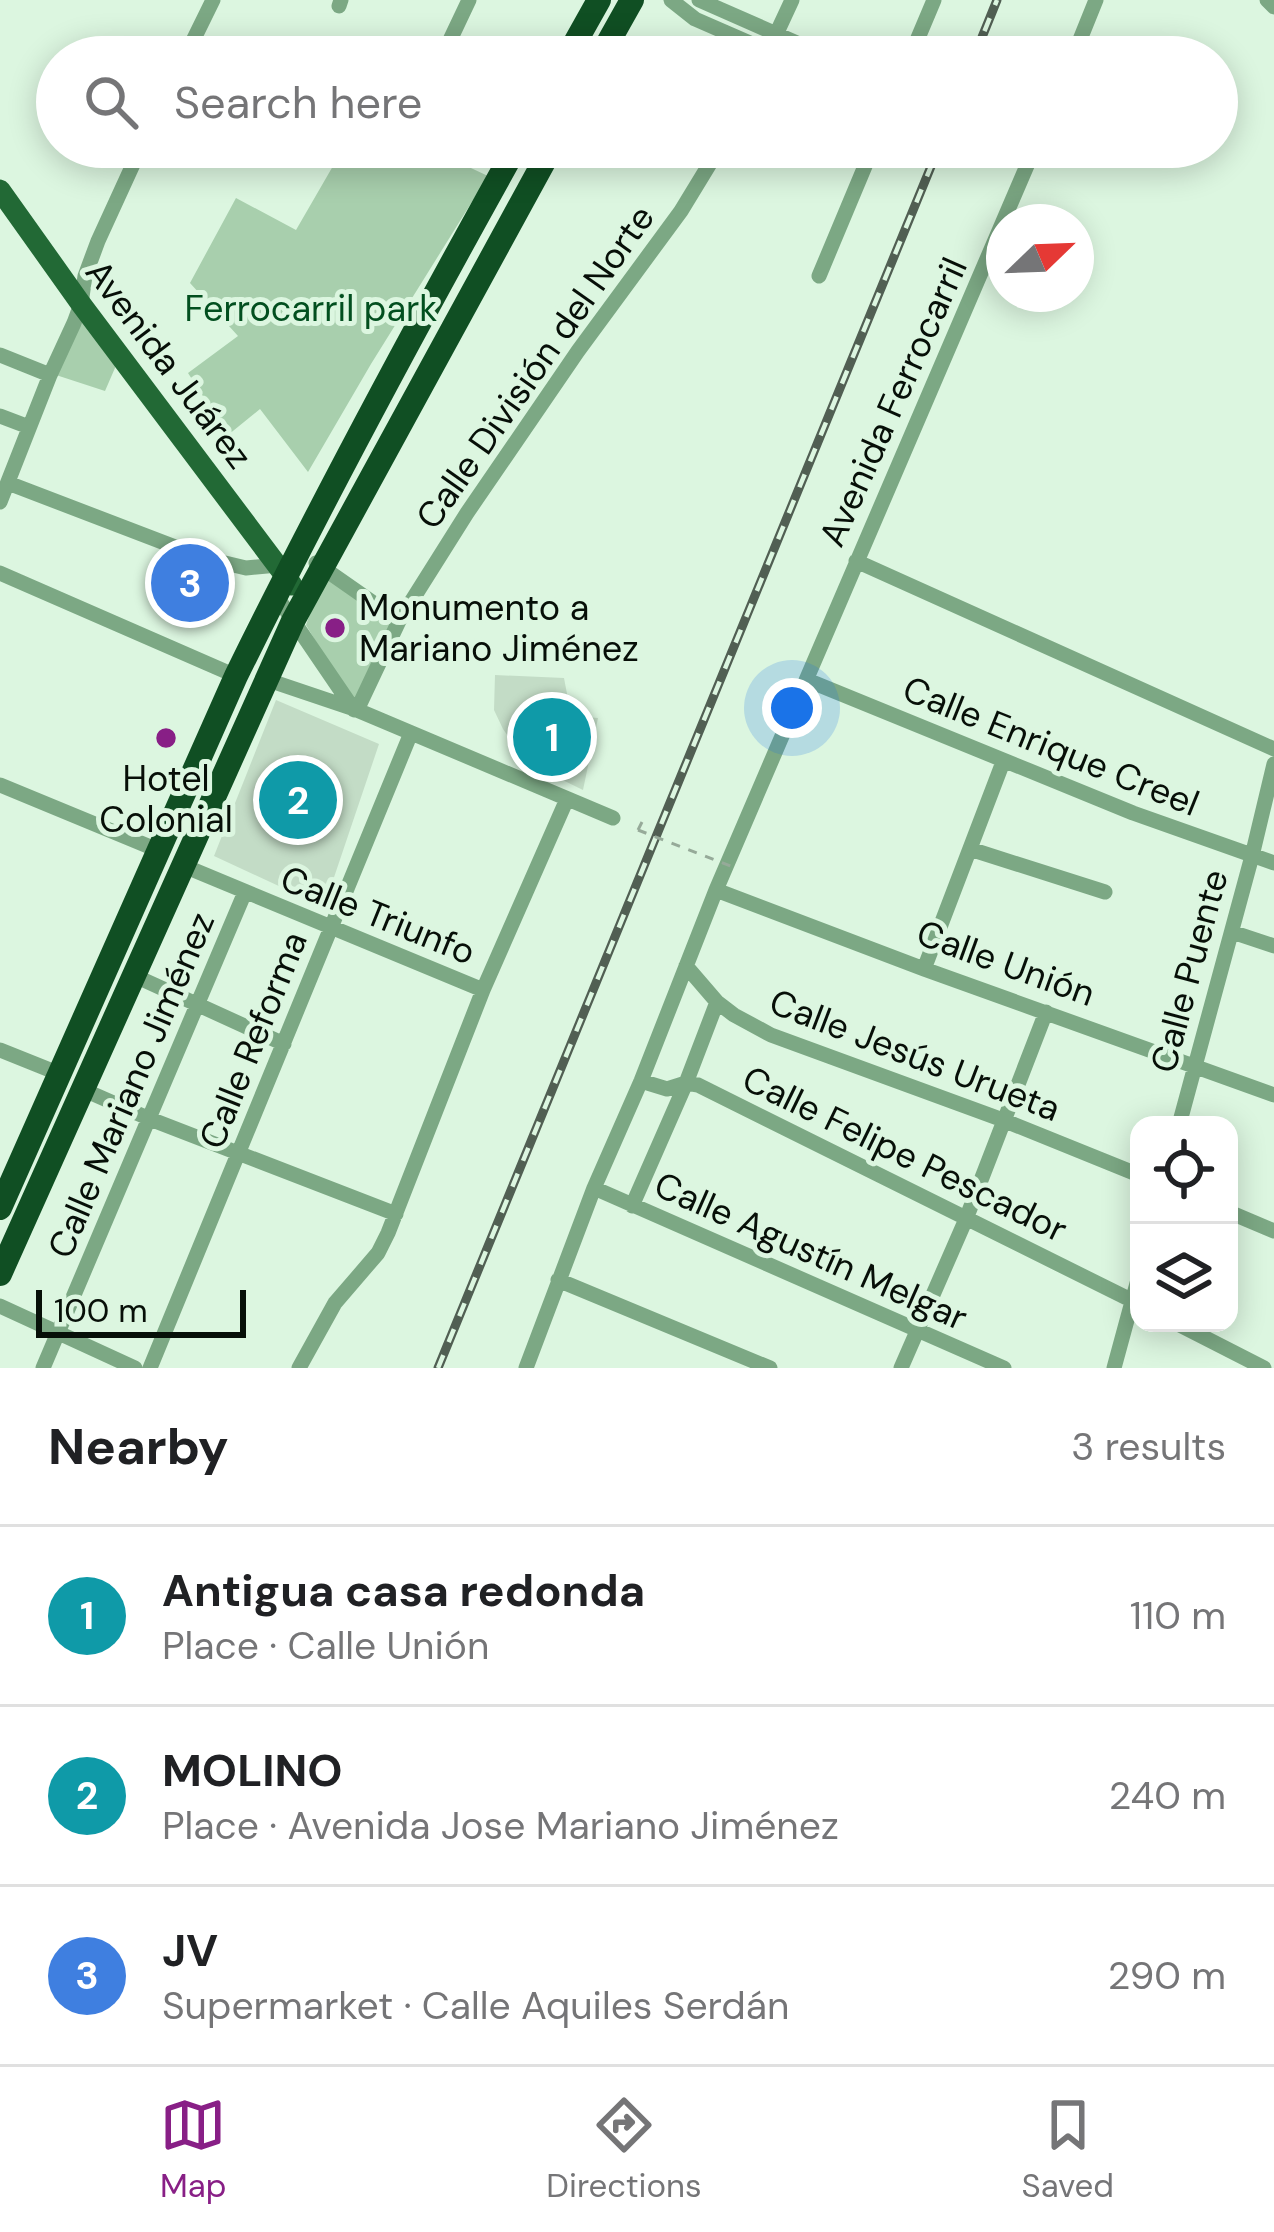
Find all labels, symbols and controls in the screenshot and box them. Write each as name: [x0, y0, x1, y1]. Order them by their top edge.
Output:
search box: [36, 36, 1238, 168]
icon: search: [78, 69, 144, 135]
text: Search here: [174, 73, 422, 132]
street label: Calle División del Norte: [405, 196, 665, 538]
north arrow: [986, 204, 1094, 312]
street label: Avenida Juárez: [75, 250, 263, 478]
street label: Avenida Ferrocarril: [808, 250, 978, 554]
park label: Ferrocarril park: [185, 285, 437, 332]
pin: 3: [151, 538, 229, 628]
place label: Monumento a Mariano Jiménez: [359, 584, 639, 672]
marker: Monumento a Mariano Jiménez: [322, 615, 348, 641]
street label: Calle Enrique Creel: [896, 665, 1206, 827]
your location: [762, 678, 822, 738]
pin: 1: [513, 692, 591, 782]
marker: Hotel Colonial: [153, 725, 179, 751]
place label: Hotel Colonial: [99, 755, 233, 843]
pin: 2: [259, 755, 337, 845]
street label: Calle Triunfo: [274, 855, 482, 975]
street label: Calle Puente: [1139, 864, 1239, 1078]
street label: Calle Mariano Jiménez: [37, 905, 225, 1265]
street label: Calle Unión: [910, 909, 1102, 1017]
street label: Calle Reforma: [188, 925, 318, 1155]
street label: Calle Jesús Urueta: [763, 978, 1067, 1132]
street label: Calle Felipe Pescador: [735, 1055, 1075, 1253]
map controls: [1130, 1116, 1238, 1332]
button: locate: [1130, 1116, 1238, 1224]
street label: Calle Agustín Melgar: [647, 1161, 975, 1341]
button: layers: [1130, 1224, 1238, 1332]
scale bar: [36, 1284, 246, 1337]
text: 100 m: [54, 1289, 148, 1332]
text: Nearby: [48, 1413, 229, 1480]
text: 3 results: [1071, 1421, 1226, 1472]
text: Antigua casa redonda: [162, 1561, 645, 1620]
text: 1: [80, 1590, 94, 1641]
text: 110 m: [1130, 1590, 1226, 1641]
text: Place · Calle Unión: [162, 1620, 489, 1671]
text: MOLINO: [162, 1741, 343, 1800]
text: 2: [76, 1770, 98, 1821]
text: 240 m: [1109, 1770, 1226, 1821]
text: Place · Avenida Jose Mariano Jiménez: [162, 1800, 839, 1851]
text: JV: [162, 1921, 218, 1980]
text: 3: [75, 1950, 99, 2001]
text: 290 m: [1108, 1950, 1226, 2001]
text: Supermarket · Calle Aquiles Serdán: [162, 1980, 789, 2031]
tab: Map: [160, 2092, 226, 2207]
tab: Directions: [546, 2092, 702, 2207]
tab: Saved: [1022, 2092, 1114, 2207]

